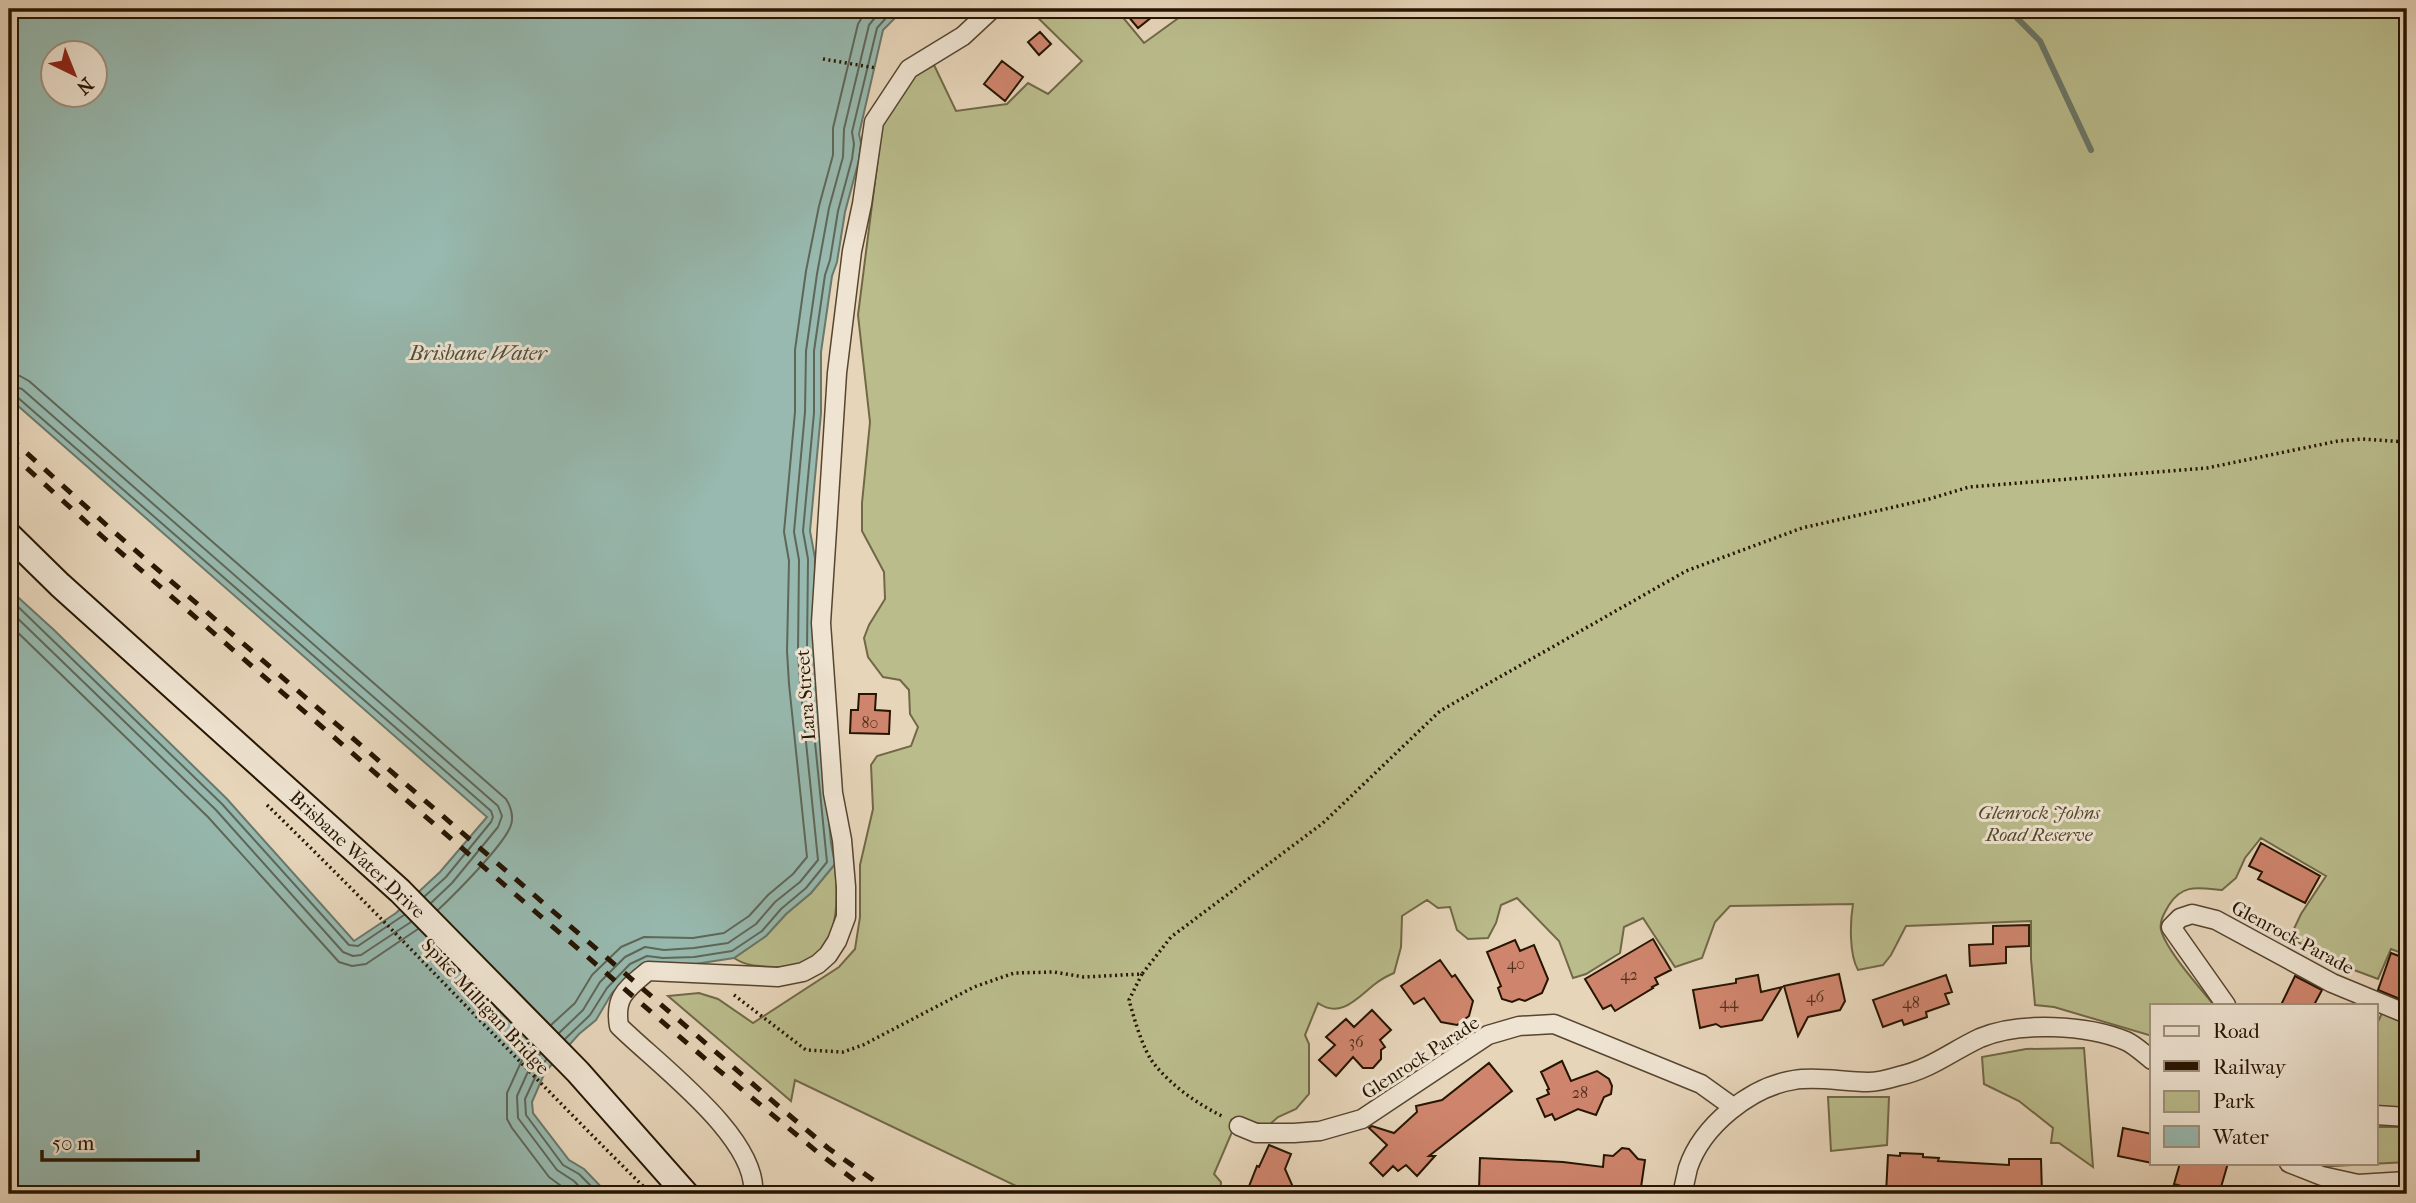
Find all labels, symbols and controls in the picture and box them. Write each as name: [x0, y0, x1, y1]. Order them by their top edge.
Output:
north arrow: [38, 38, 108, 108]
text: N: [72, 73, 98, 99]
water label: Brisbane Water: [408, 341, 548, 365]
street label: Lara Street: [792, 648, 820, 741]
house number: 80: [862, 713, 878, 732]
street label: Brisbane Water Drive: [285, 786, 430, 923]
park label: Glenrock Johns Road Reserve: [1978, 802, 2101, 846]
street label: Glenrock Parade: [2228, 896, 2357, 979]
street label: Spike Milligan Bridge: [417, 934, 554, 1079]
house number: 40: [1507, 954, 1525, 973]
house number: 42: [1620, 965, 1638, 984]
house number: 46: [1806, 987, 1824, 1006]
house number: 44: [1720, 993, 1739, 1012]
house number: 48: [1902, 993, 1920, 1012]
legend: [2150, 1004, 2378, 1164]
street label: Glenrock Parade: [1358, 1012, 1483, 1104]
text: Road: [2213, 1019, 2260, 1043]
house number: 36: [1348, 1032, 1364, 1051]
text: Railway: [2213, 1055, 2287, 1079]
house number: 28: [1572, 1083, 1588, 1102]
text: Park: [2213, 1089, 2255, 1113]
scale bar: [42, 1119, 198, 1163]
text: Water: [2212, 1125, 2269, 1149]
text: 50 m: [52, 1131, 95, 1155]

